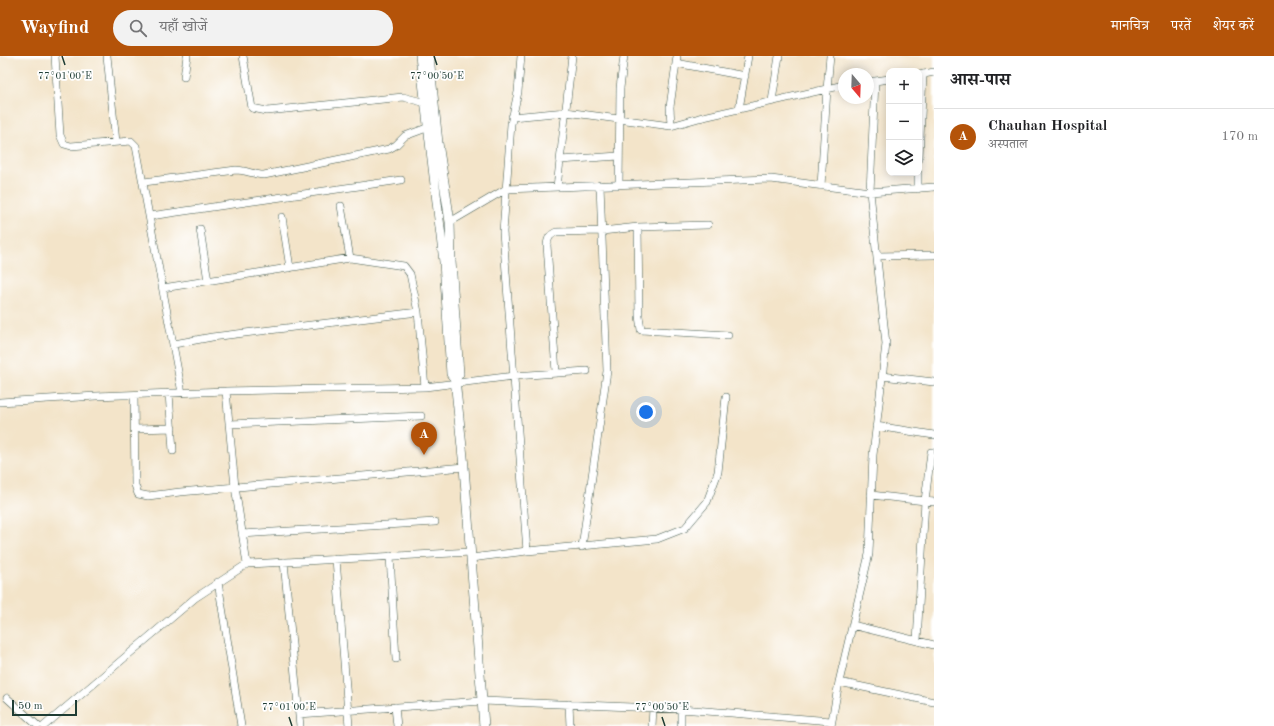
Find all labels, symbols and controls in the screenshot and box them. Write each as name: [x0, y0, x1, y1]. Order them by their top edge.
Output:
search box: [113, 10, 393, 46]
icon: search: [127, 17, 149, 39]
text: Wayfind: [20, 19, 89, 38]
text: मानचित्र: [1111, 19, 1149, 33]
text: परतें: [1171, 19, 1191, 33]
text: शेयर करें: [1213, 19, 1254, 33]
text: यहाँ खोजें: [159, 20, 207, 35]
north arrow: [838, 68, 874, 104]
map controls: [886, 68, 922, 176]
button: +: [886, 68, 922, 104]
text: 77°01'00"E: [38, 71, 92, 81]
text: 77°00'50"E: [410, 71, 464, 81]
text: आस-पास: [950, 72, 1010, 89]
button: −: [886, 104, 922, 140]
text: Chauhan Hospital: [988, 119, 1107, 134]
text: A: [958, 130, 968, 143]
text: 170 m: [1221, 130, 1258, 143]
text: अस्पताल: [988, 138, 1028, 151]
button: layers: [886, 140, 922, 176]
your location: [636, 402, 656, 422]
pin: A: [411, 422, 437, 455]
scale bar: [12, 698, 77, 717]
text: 50 m: [18, 701, 43, 712]
text: 77°01'00"E: [262, 702, 316, 712]
text: 77°00'50"E: [635, 702, 689, 712]

